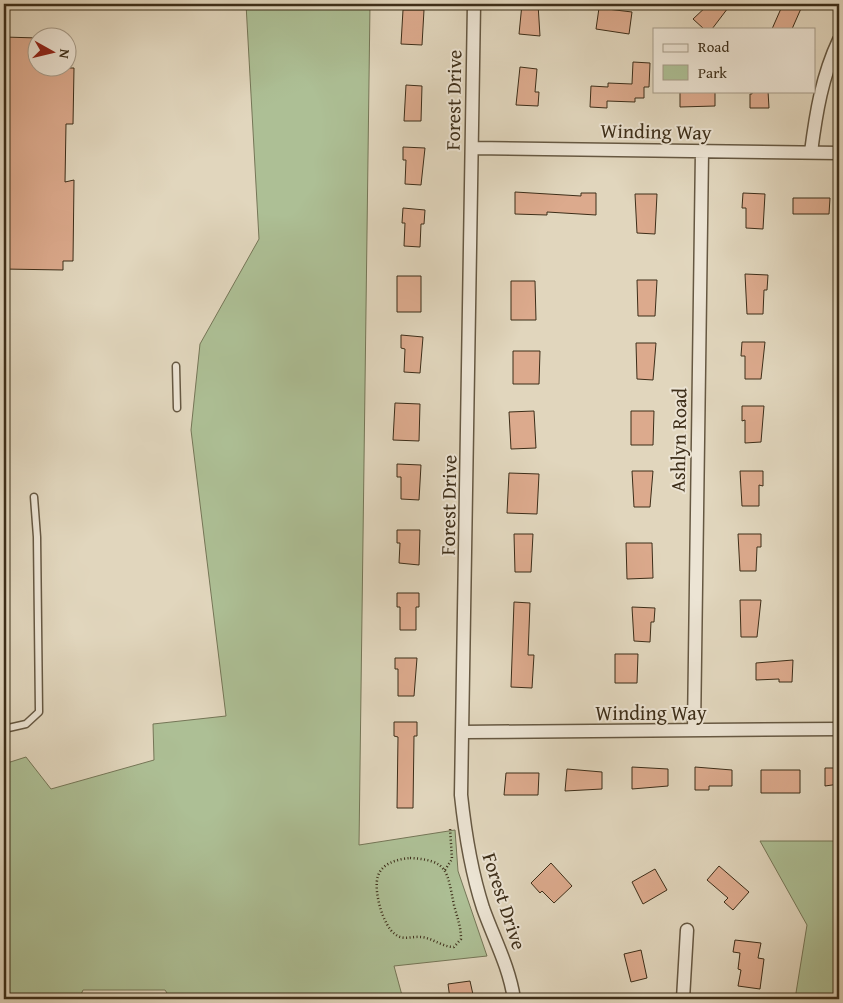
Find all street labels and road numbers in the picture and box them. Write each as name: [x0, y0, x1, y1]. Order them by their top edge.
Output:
street label: Forest Drive: [438, 49, 468, 151]
street label: Winding Way: [600, 116, 712, 146]
street label: Ashlyn Road: [663, 387, 693, 492]
street label: Forest Drive: [433, 454, 463, 556]
street label: Winding Way: [595, 698, 707, 727]
street label: Forest Drive: [476, 849, 534, 953]

